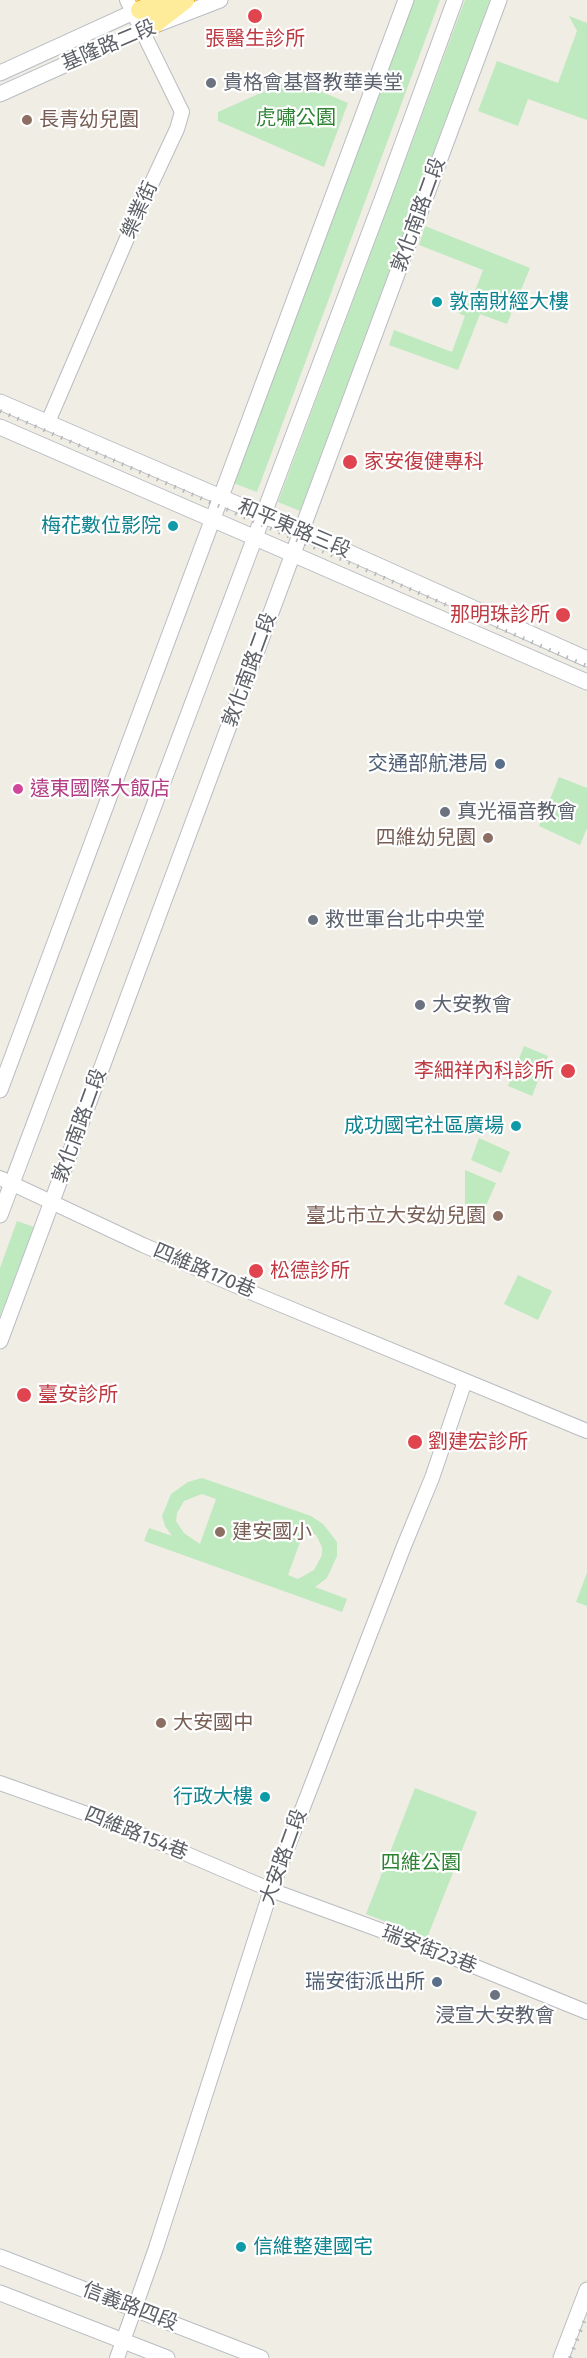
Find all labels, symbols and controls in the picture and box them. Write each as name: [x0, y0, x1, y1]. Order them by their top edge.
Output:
marker: 張醫生診所: [246, 7, 264, 25]
street label: 基隆路二段: [58, 15, 160, 77]
place label: 張醫生診所: [205, 27, 305, 51]
place label: 貴格會基督教華美堂: [223, 71, 403, 95]
marker: 貴格會基督教華美堂: [204, 76, 218, 90]
park label: 虎嘯公園: [256, 106, 336, 130]
place label: 長青幼兒園: [39, 108, 139, 132]
marker: 長青幼兒園: [20, 113, 34, 127]
street label: 敦化南路二段: [387, 155, 451, 275]
street label: 樂業街: [117, 178, 163, 242]
place label: 敦南財經大樓: [449, 290, 569, 314]
marker: 敦南財經大樓: [430, 295, 444, 309]
place label: 家安復健專科: [364, 450, 484, 474]
marker: 家安復健專科: [341, 453, 359, 471]
street label: 和平東路三段: [234, 495, 354, 563]
place label: 梅花數位影院: [41, 514, 161, 538]
marker: 梅花數位影院: [166, 519, 180, 533]
place label: 那明珠診所: [450, 603, 550, 627]
marker: 那明珠診所: [554, 606, 572, 624]
street label: 敦化南路二段: [218, 610, 282, 730]
place label: 交通部航港局: [368, 752, 488, 776]
marker: 交通部航港局: [493, 757, 507, 771]
place label: 遠東國際大飯店: [30, 777, 170, 801]
marker: 遠東國際大飯店: [11, 782, 25, 796]
place label: 真光福音教會: [457, 800, 577, 824]
marker: 真光福音教會: [438, 805, 452, 819]
place label: 四維幼兒園: [376, 826, 476, 850]
marker: 四維幼兒園: [481, 831, 495, 845]
place label: 救世軍台北中央堂: [325, 908, 485, 932]
marker: 救世軍台北中央堂: [306, 913, 320, 927]
place label: 大安教會: [432, 993, 512, 1017]
marker: 大安教會: [413, 998, 427, 1012]
place label: 李細祥內科診所: [414, 1059, 554, 1083]
marker: 李細祥內科診所: [559, 1062, 577, 1080]
street label: 敦化南路二段: [48, 1066, 112, 1186]
place label: 成功國宅社區廣場: [344, 1114, 504, 1138]
marker: 成功國宅社區廣場: [509, 1119, 523, 1133]
place label: 臺北市立大安幼兒園: [306, 1204, 486, 1228]
marker: 臺北市立大安幼兒園: [491, 1209, 505, 1223]
street label: 四維路170巷: [149, 1239, 259, 1303]
place label: 松德診所: [270, 1259, 350, 1283]
marker: 松德診所: [247, 1262, 265, 1280]
place label: 臺安診所: [38, 1383, 118, 1407]
marker: 臺安診所: [15, 1386, 33, 1404]
place label: 劉建宏診所: [428, 1430, 528, 1454]
marker: 劉建宏診所: [406, 1433, 424, 1451]
place label: 建安國小: [232, 1520, 312, 1544]
marker: 建安國小: [213, 1525, 227, 1539]
place label: 大安國中: [173, 1711, 253, 1735]
marker: 大安國中: [154, 1716, 168, 1730]
place label: 行政大樓: [173, 1785, 253, 1809]
marker: 行政大樓: [258, 1790, 272, 1804]
street label: 四維路154巷: [81, 1802, 191, 1866]
street label: 大安路二段: [256, 1806, 312, 1908]
park label: 四維公園: [381, 1851, 461, 1875]
street label: 瑞安街23巷: [378, 1921, 480, 1979]
place label: 瑞安街派出所: [305, 1970, 425, 1994]
marker: 瑞安街派出所: [430, 1975, 444, 1989]
marker: 浸宣大安教會: [488, 1988, 502, 2002]
place label: 浸宣大安教會: [435, 2004, 555, 2028]
place label: 信維整建國宅: [253, 2235, 373, 2259]
marker: 信維整建國宅: [234, 2240, 248, 2254]
street label: 信義路四段: [79, 2278, 181, 2336]

